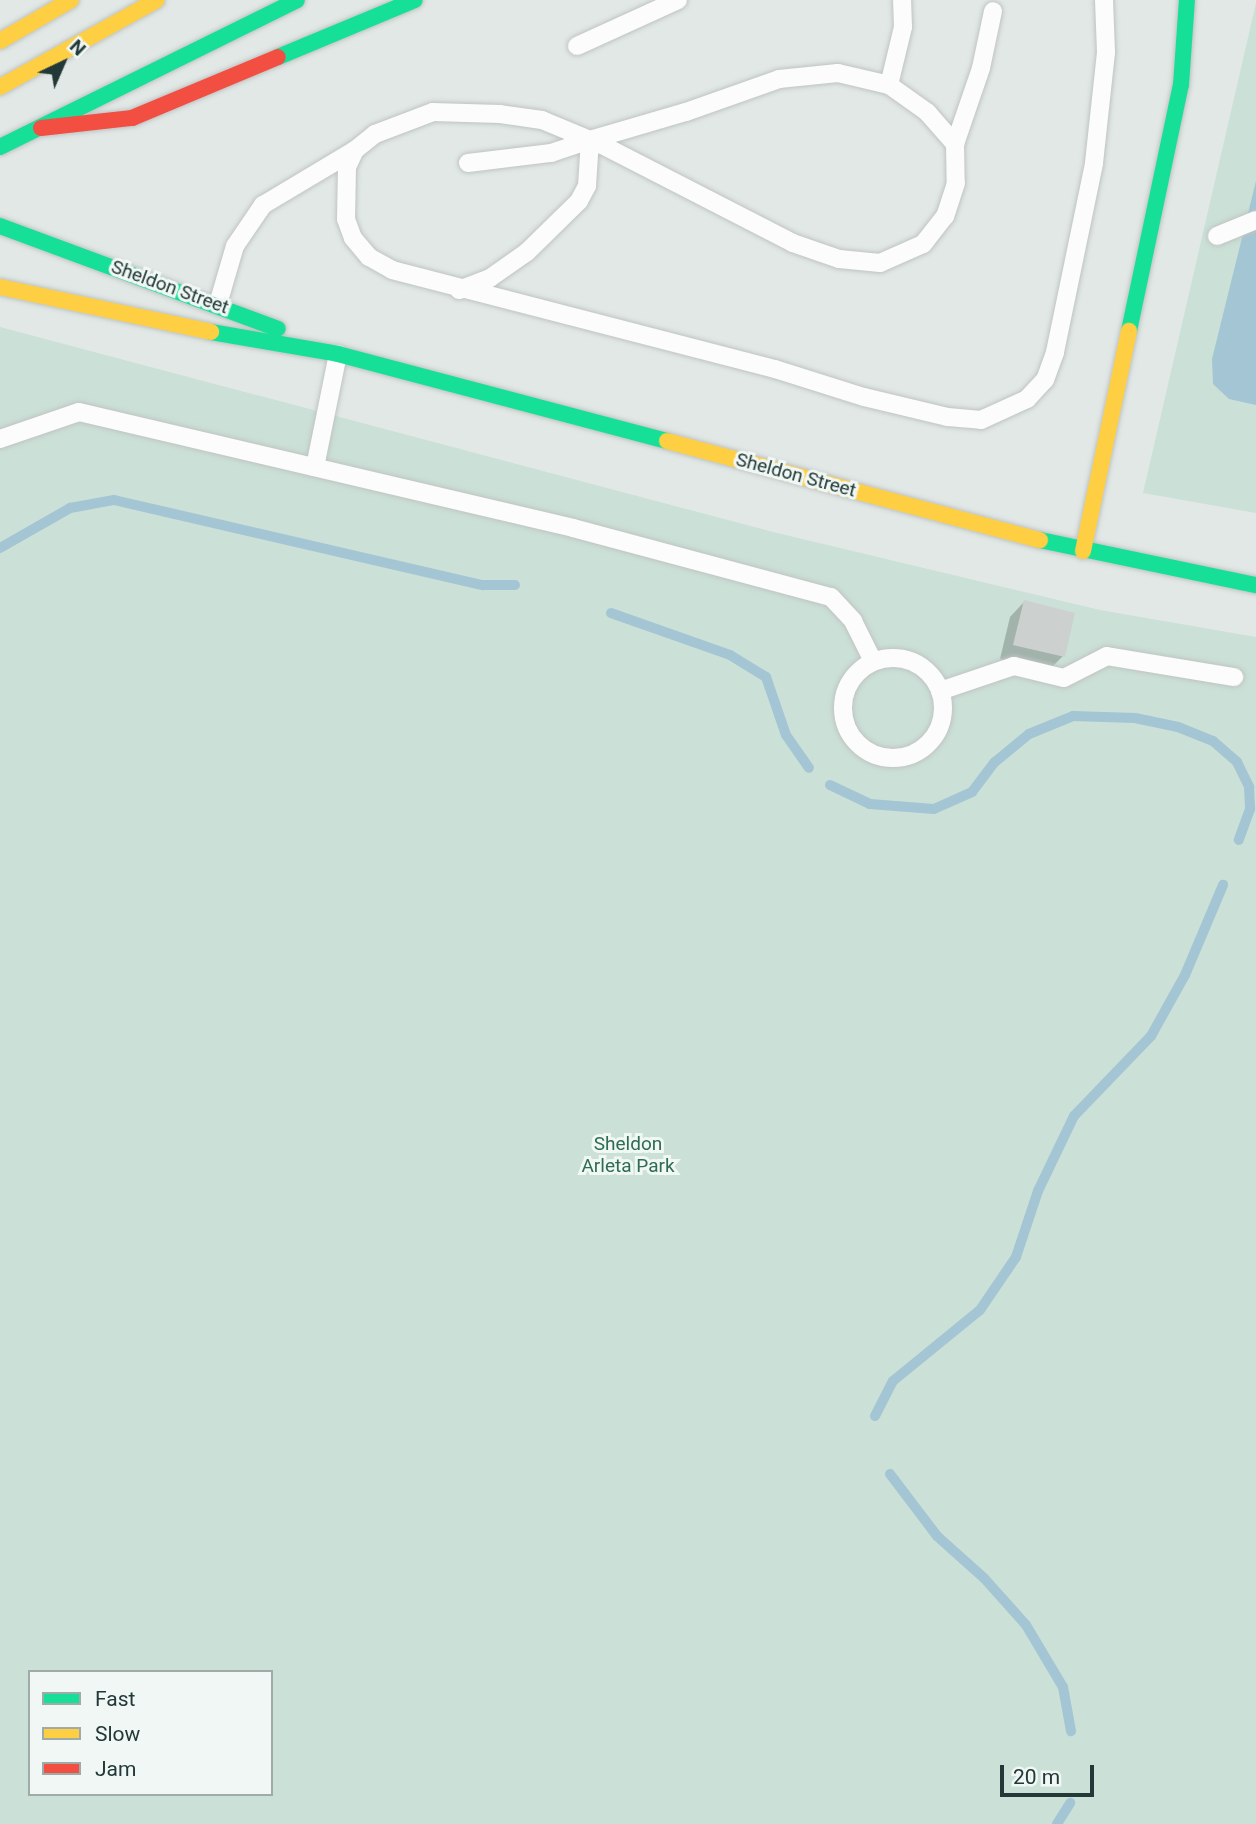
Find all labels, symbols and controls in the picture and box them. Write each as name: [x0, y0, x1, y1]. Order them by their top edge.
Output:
north arrow: [28, 28, 98, 98]
text: N: [65, 35, 91, 60]
street label: Sheldon Street: [108, 255, 232, 319]
street label: Sheldon Street: [733, 448, 859, 502]
park label: Sheldon Arleta Park: [581, 1133, 675, 1177]
legend: [28, 1670, 273, 1796]
text: Fast: [95, 1687, 135, 1711]
text: Slow: [95, 1722, 140, 1746]
scale bar: [1004, 1750, 1098, 1794]
text: Jam: [95, 1757, 136, 1781]
text: 20 m: [1013, 1765, 1060, 1789]

